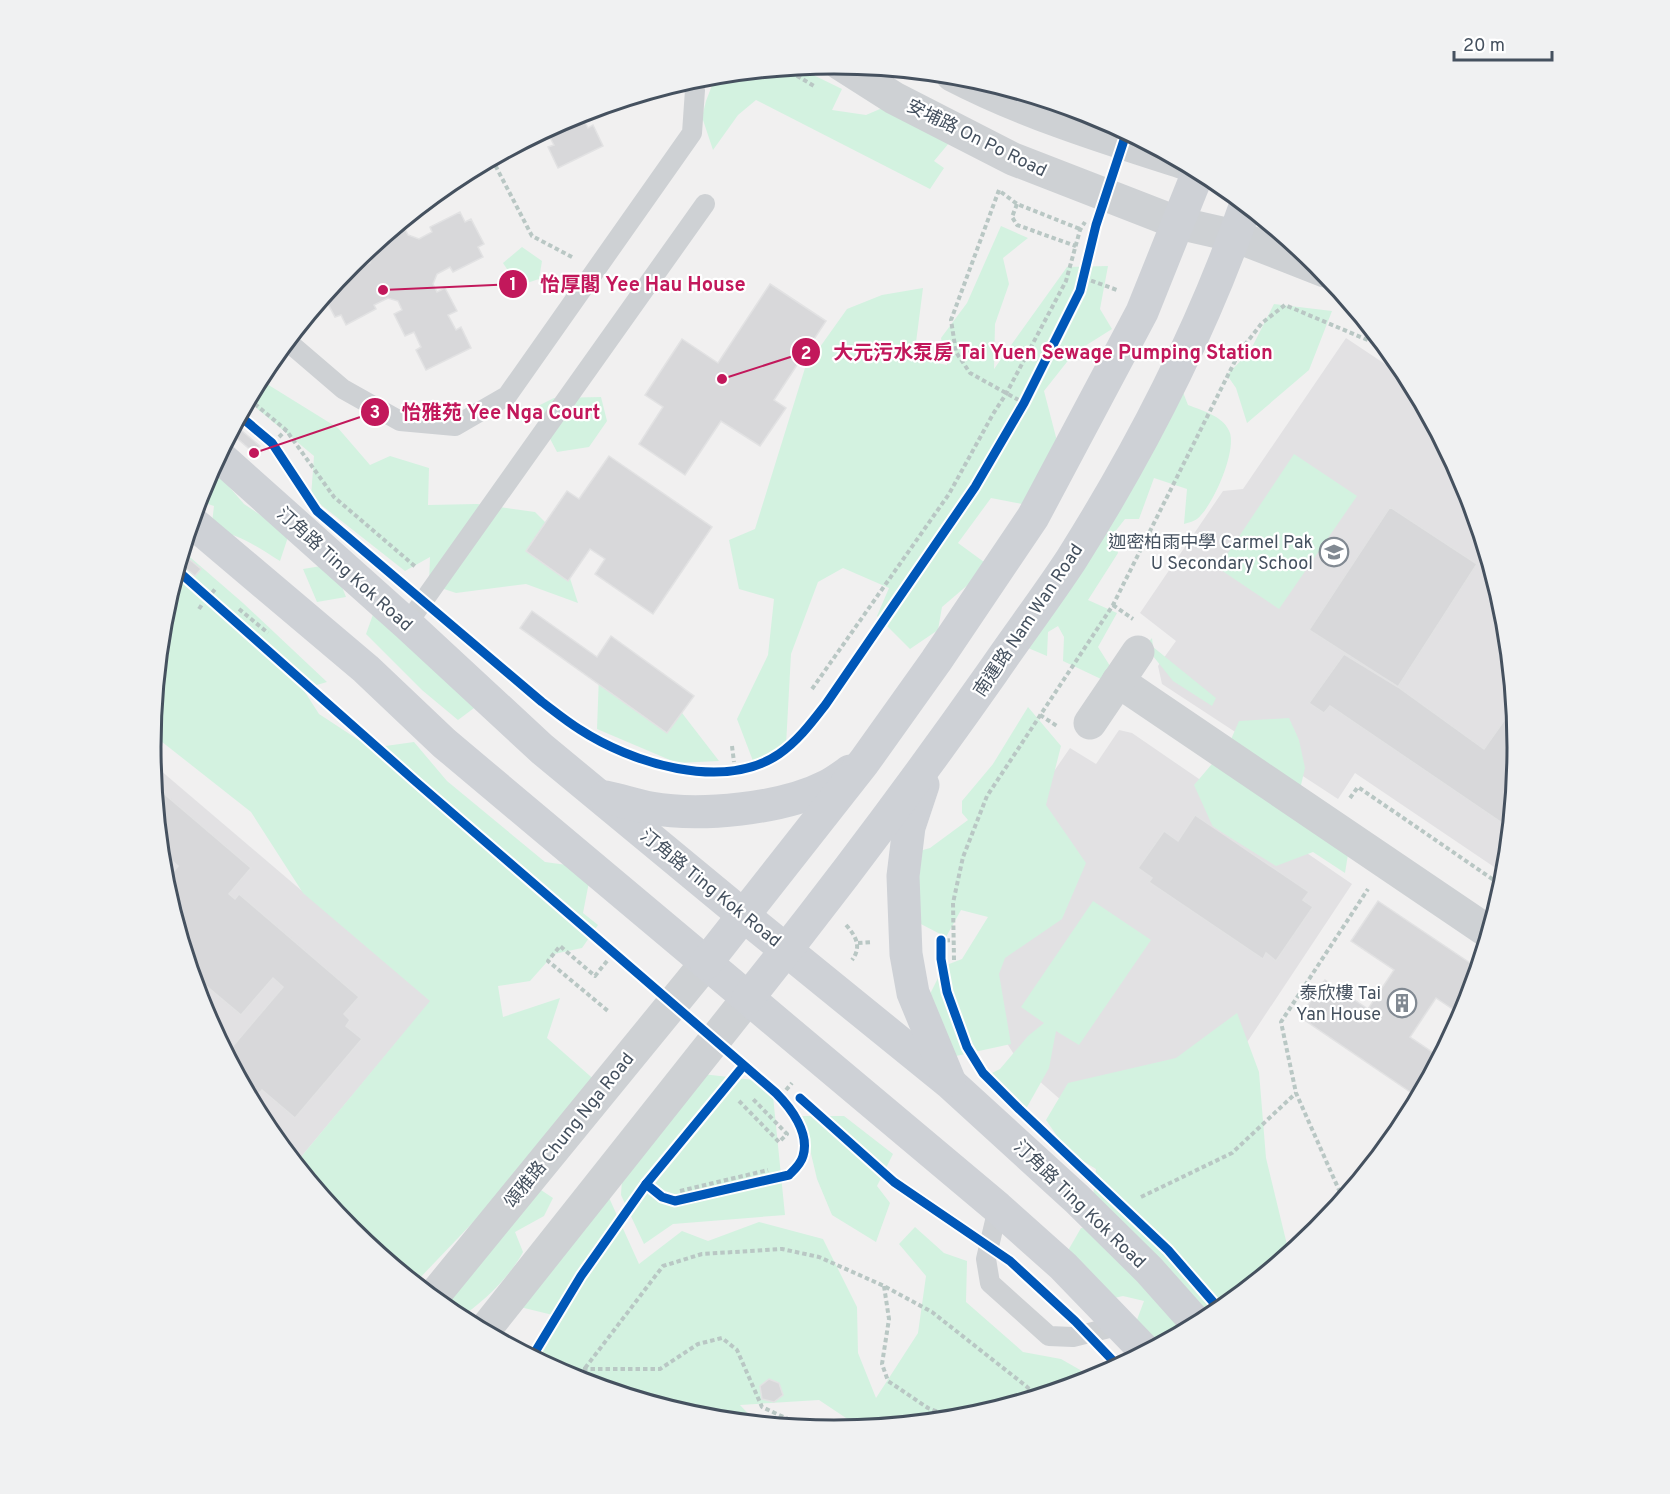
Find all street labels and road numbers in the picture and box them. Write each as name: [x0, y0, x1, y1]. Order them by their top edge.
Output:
street label: 安埔路 On Po Road: [902, 95, 1050, 183]
street label: 汀角路 Ting Kok Road: [271, 503, 417, 637]
street label: 南運路 Nam Wan Road: [969, 540, 1089, 702]
street label: 汀角路 Ting Kok Road: [635, 825, 785, 953]
street label: 頌雅路 Chung Nga Road: [500, 1049, 640, 1213]
street label: 汀角路 Ting Kok Road: [1008, 1136, 1150, 1274]

